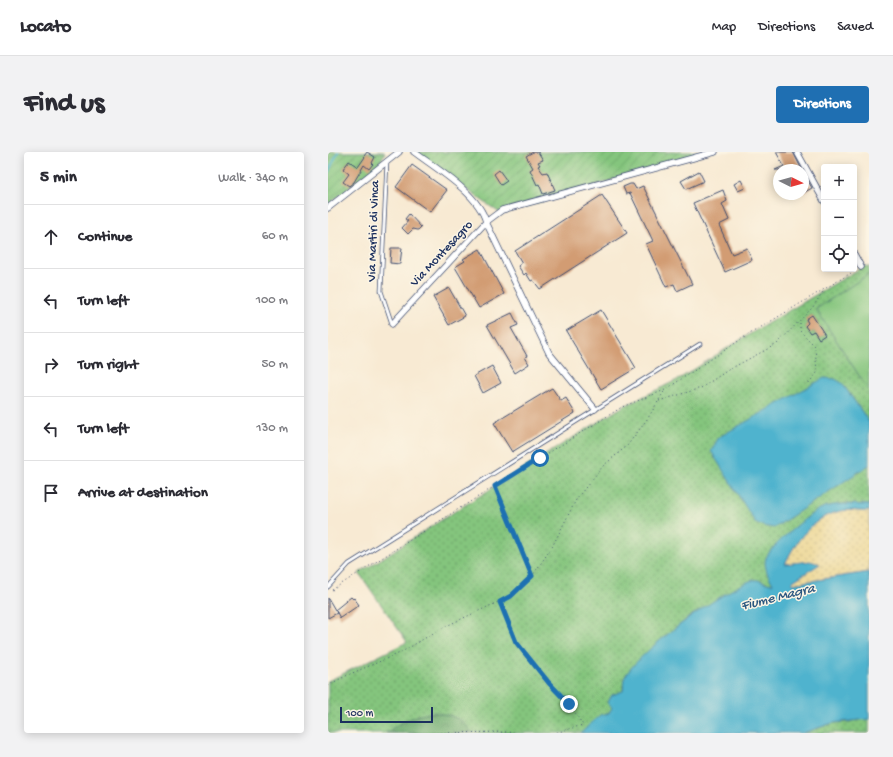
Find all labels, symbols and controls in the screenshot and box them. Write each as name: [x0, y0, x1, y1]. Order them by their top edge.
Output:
text: Locato: [20, 16, 71, 39]
text: Map: [712, 19, 736, 36]
text: Directions: [758, 19, 815, 36]
text: Saved: [837, 19, 873, 36]
button: Directions: [776, 86, 869, 123]
text: Find us: [24, 88, 104, 121]
north arrow: [773, 164, 809, 200]
map controls: [821, 164, 857, 272]
button: +: [821, 164, 857, 200]
text: 5 min: [40, 168, 77, 188]
text: Walk · 340 m: [218, 171, 288, 186]
street label: Via Martiri di Vinca: [365, 179, 383, 283]
button: −: [821, 200, 857, 236]
street label: Via Montesagro: [407, 218, 477, 291]
icon: ahead: [40, 226, 62, 248]
text: Continue: [78, 228, 132, 246]
text: 60 m: [262, 229, 288, 244]
button: locate: [821, 236, 857, 272]
icon: left: [40, 290, 62, 312]
text: Turn left: [78, 292, 129, 310]
text: 100 m: [256, 293, 288, 308]
icon: right: [40, 354, 62, 376]
text: Turn right: [78, 356, 138, 374]
text: 50 m: [261, 357, 288, 372]
icon: left: [40, 418, 62, 440]
text: Turn left: [78, 420, 129, 438]
text: 130 m: [256, 421, 288, 436]
route start: [531, 449, 549, 467]
icon: arrive: [40, 482, 62, 504]
text: Arrive at destination: [78, 484, 208, 502]
water label: Fiume Magra: [739, 580, 818, 615]
route end: [560, 695, 578, 713]
scale bar: [340, 705, 433, 724]
text: 100 m: [346, 708, 373, 720]

